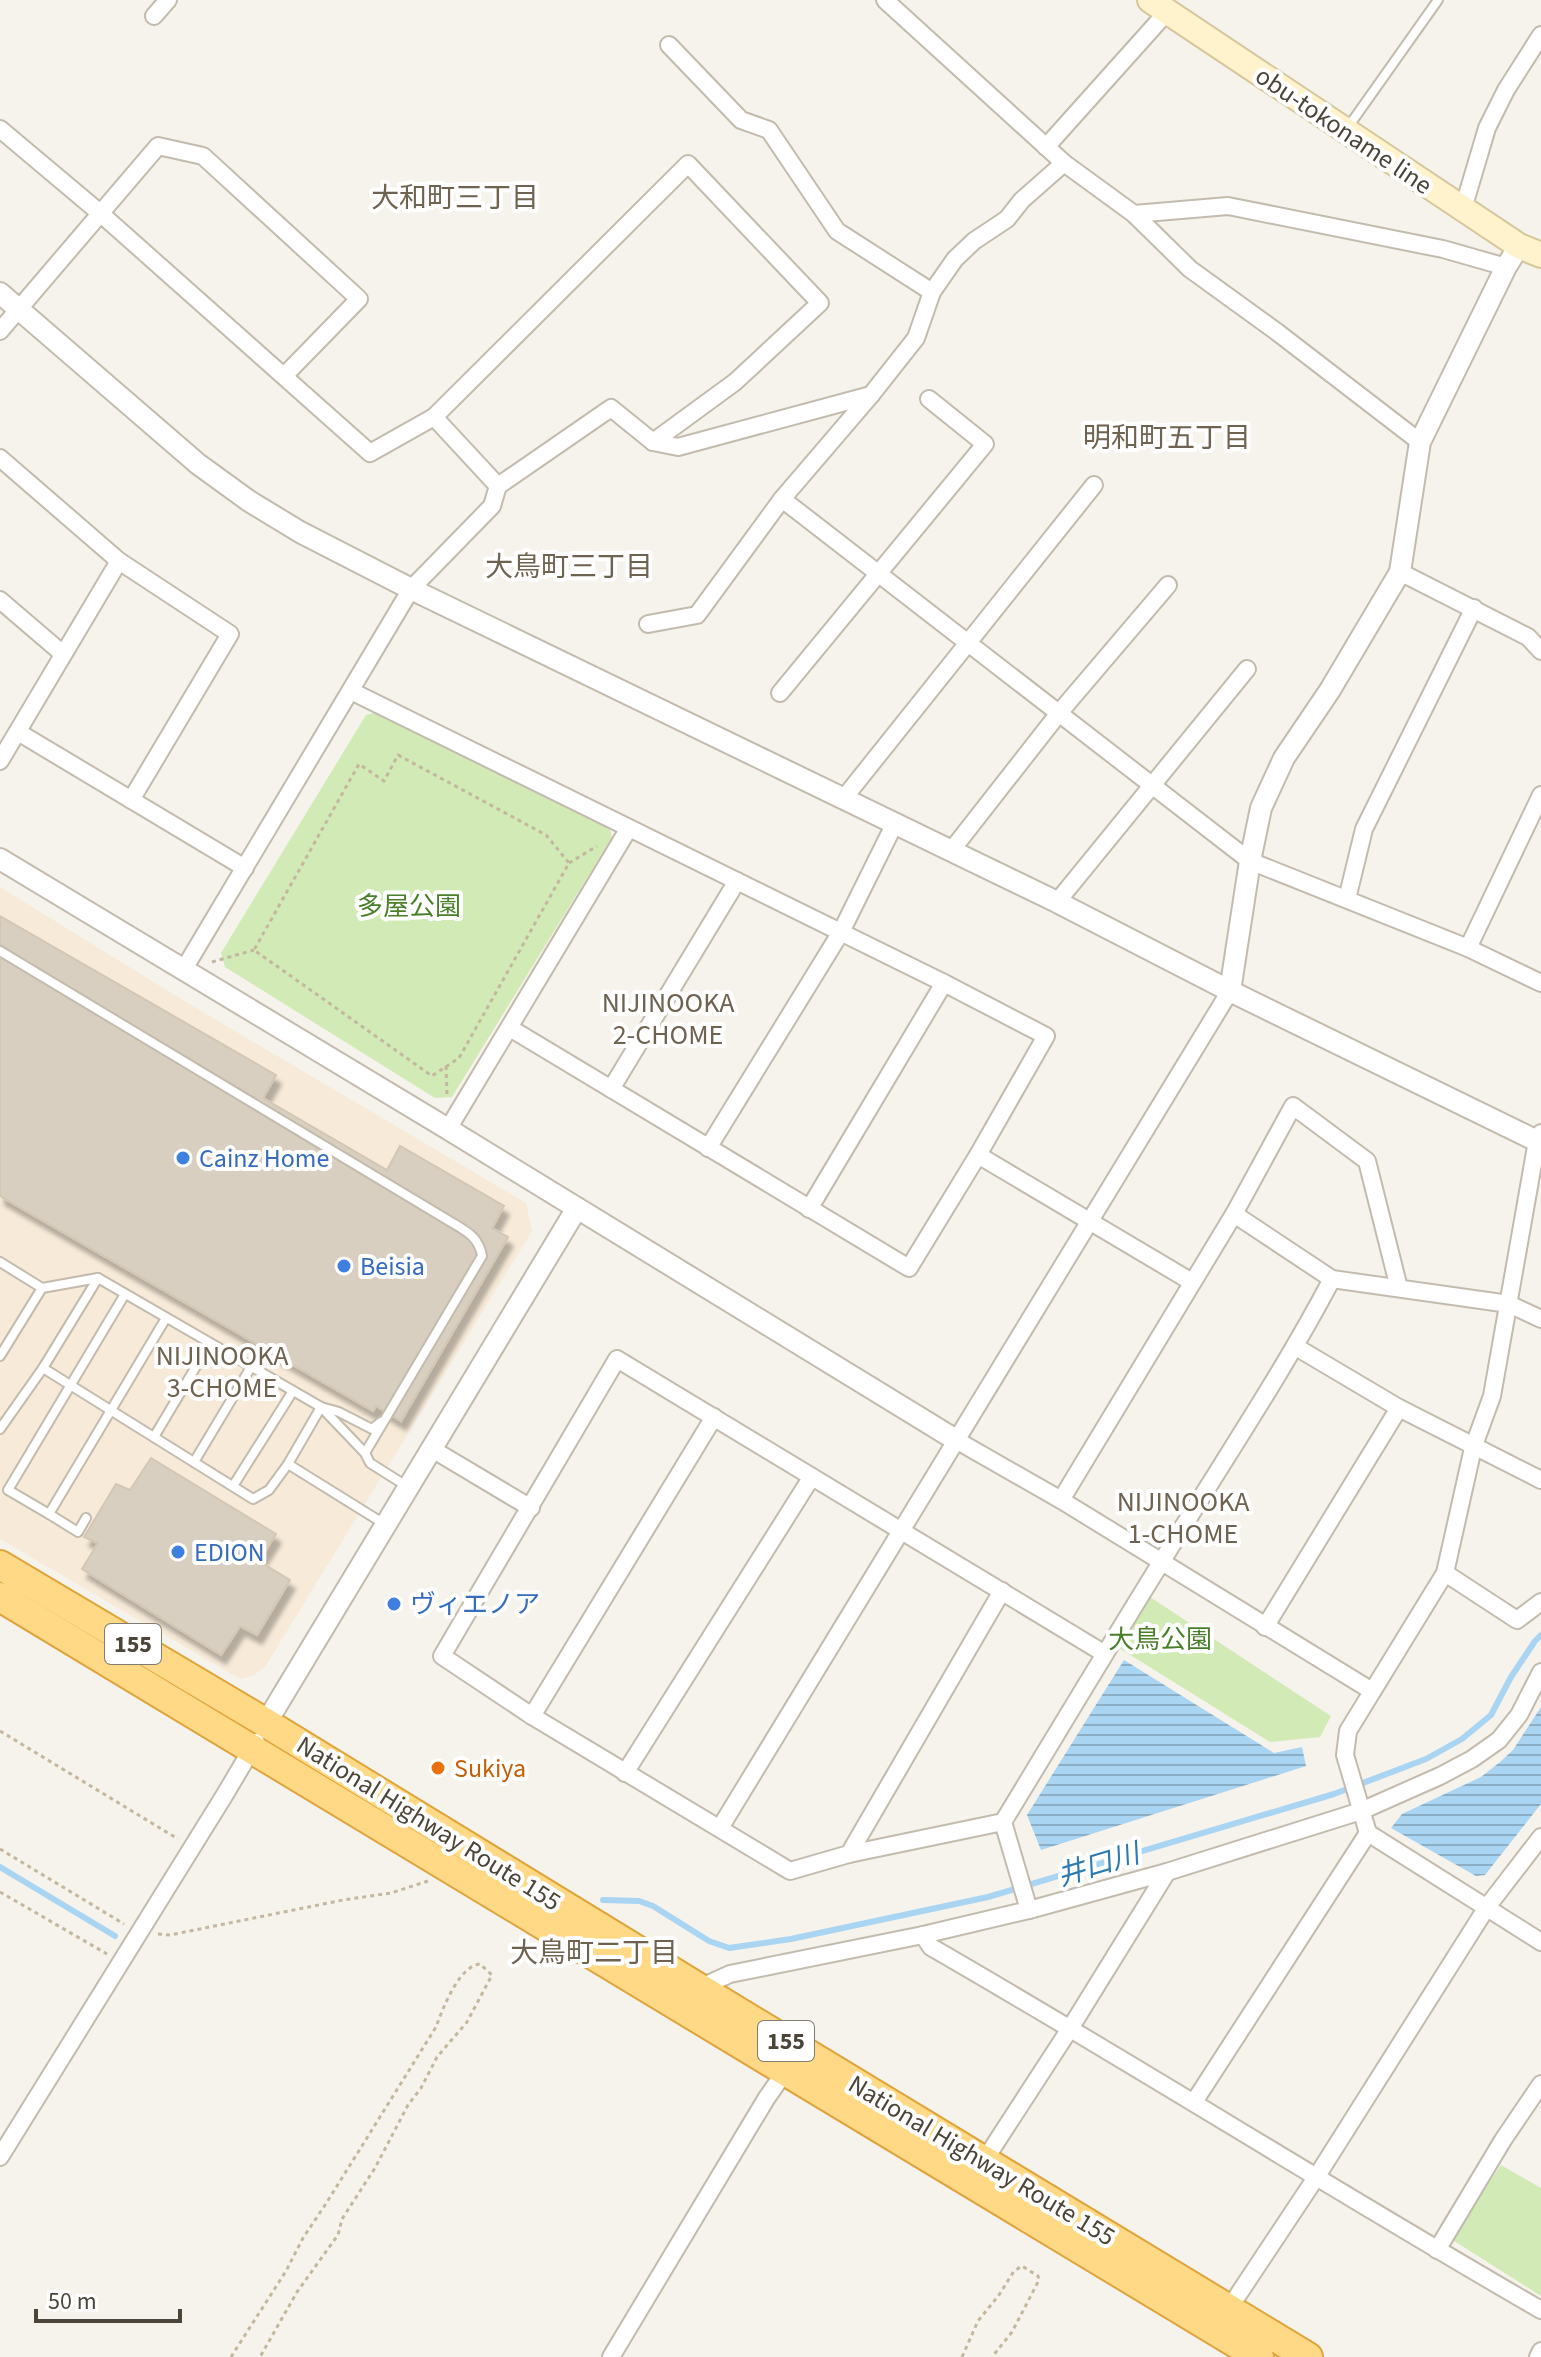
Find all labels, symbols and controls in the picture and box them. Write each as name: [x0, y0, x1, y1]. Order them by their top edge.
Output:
street label: obu-tokoname line: [1248, 57, 1440, 203]
district label: 大和町三丁目: [371, 178, 539, 218]
district label: 明和町五丁目: [1083, 418, 1251, 458]
district label: 大鳥町三丁目: [485, 547, 653, 587]
park label: 多屋公園: [357, 888, 461, 925]
district label: NIJINOOKA 2-CHOME: [602, 983, 735, 1055]
place label: Cainz Home: [199, 1140, 329, 1177]
marker: Cainz Home: [174, 1149, 192, 1167]
place label: Beisia: [360, 1248, 425, 1285]
marker: Beisia: [335, 1257, 353, 1275]
district label: NIJINOOKA 3-CHOME: [156, 1336, 289, 1408]
district label: NIJINOOKA 1-CHOME: [1117, 1482, 1250, 1554]
place label: EDION: [194, 1534, 265, 1571]
marker: EDION: [169, 1543, 187, 1561]
place label: ヴィエノア: [410, 1586, 540, 1623]
marker: ヴィエノア: [385, 1595, 403, 1613]
park label: 大鳥公園: [1108, 1621, 1212, 1658]
road number: 155: [105, 1624, 161, 1664]
street label: National Highway Route 155: [289, 1727, 568, 1920]
place label: Sukiya: [454, 1750, 526, 1787]
marker: Sukiya: [429, 1759, 447, 1777]
water label: 井口川: [1052, 1833, 1147, 1896]
district label: 大鳥町二丁目: [510, 1933, 678, 1973]
road number: 155: [758, 2021, 814, 2061]
street label: National Highway Route 155: [841, 2066, 1122, 2255]
scale bar: [36, 2273, 180, 2323]
text: 50 m: [48, 2284, 97, 2319]

